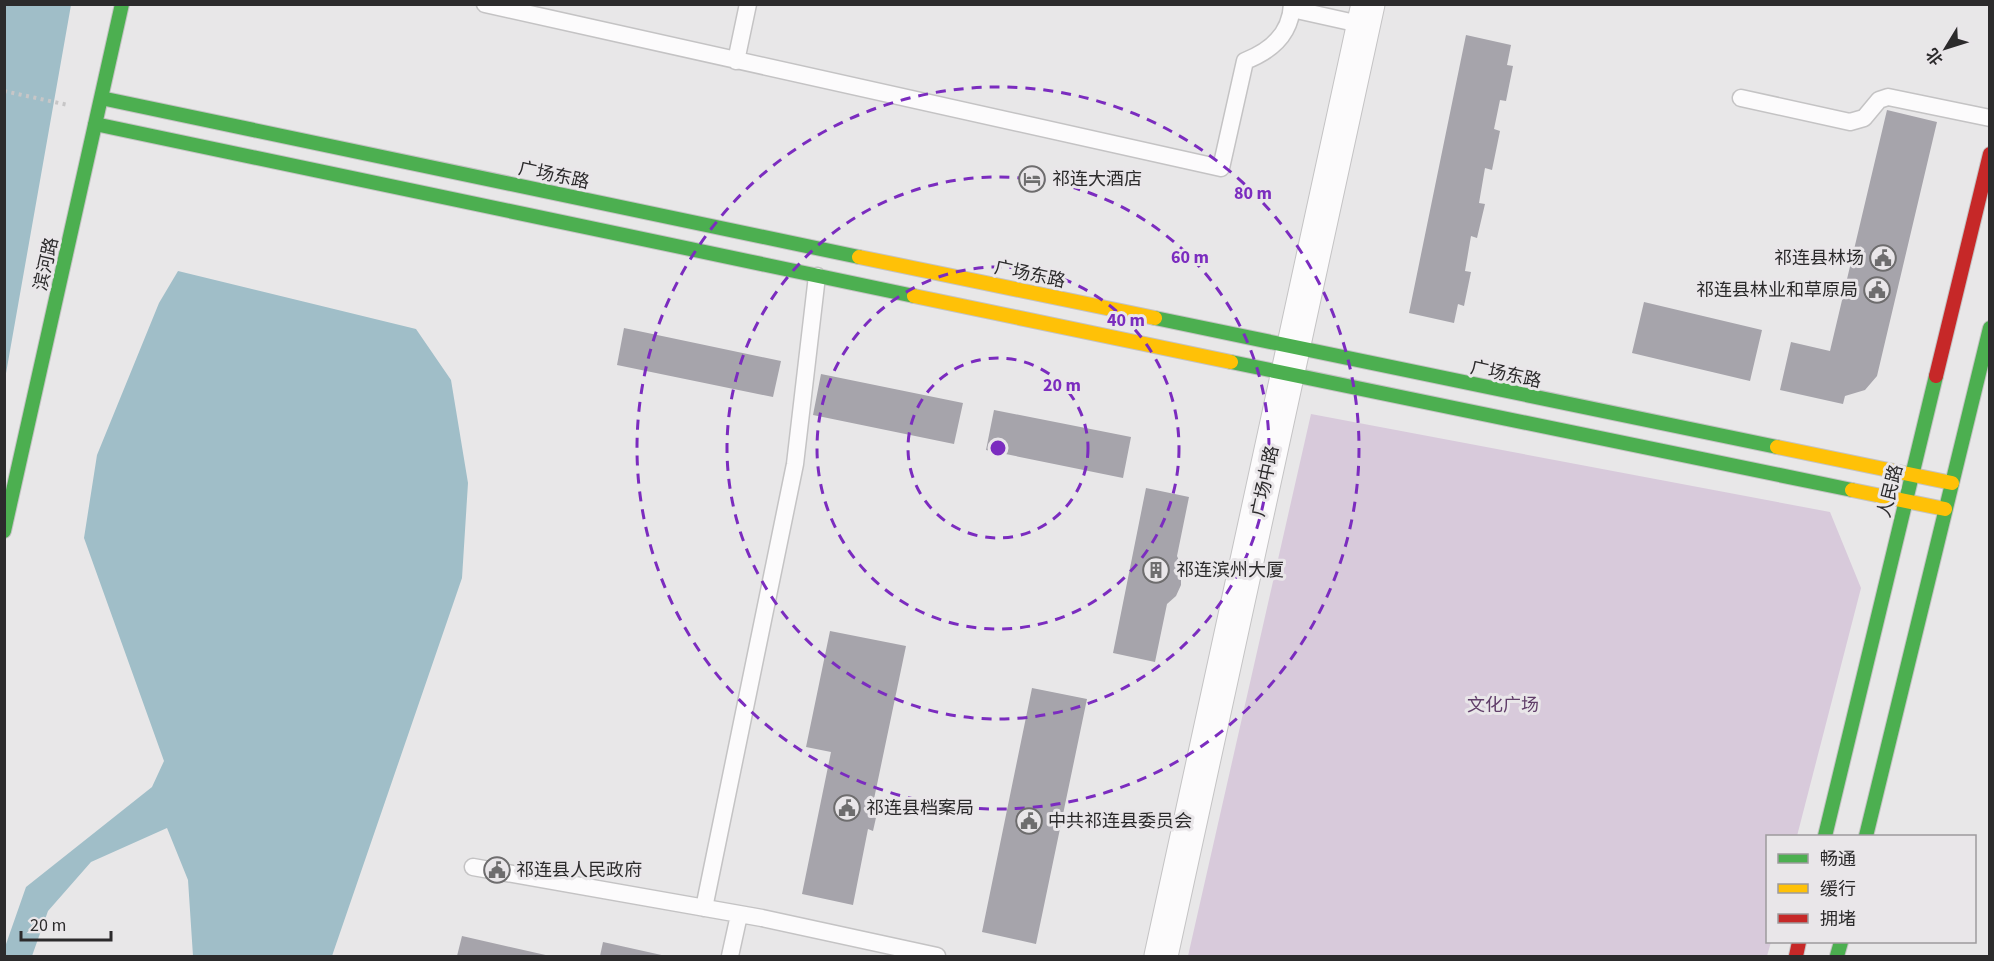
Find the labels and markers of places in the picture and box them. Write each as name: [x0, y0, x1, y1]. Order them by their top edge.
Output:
hotel icon: 祁连大酒店: [1017, 164, 1047, 194]
place label: 祁连大酒店: [1052, 167, 1142, 192]
public building icon: 祁连县林场: [1868, 243, 1898, 273]
place label: 祁连县林场: [1774, 246, 1864, 271]
public building icon: 祁连县林业和草原局: [1862, 275, 1892, 305]
place label: 祁连县林业和草原局: [1696, 278, 1858, 303]
centre of rings: [988, 438, 1008, 458]
building icon: 祁连滨州大厦: [1141, 555, 1171, 585]
place label: 祁连滨州大厦: [1176, 558, 1284, 583]
public building icon: 祁连县档案局: [832, 793, 862, 823]
place label: 祁连县档案局: [866, 796, 974, 821]
public building icon: 中共祁连县委员会: [1014, 806, 1044, 836]
place label: 中共祁连县委员会: [1048, 809, 1192, 834]
public building icon: 祁连县人民政府: [482, 855, 512, 885]
place label: 祁连县人民政府: [516, 858, 642, 883]

